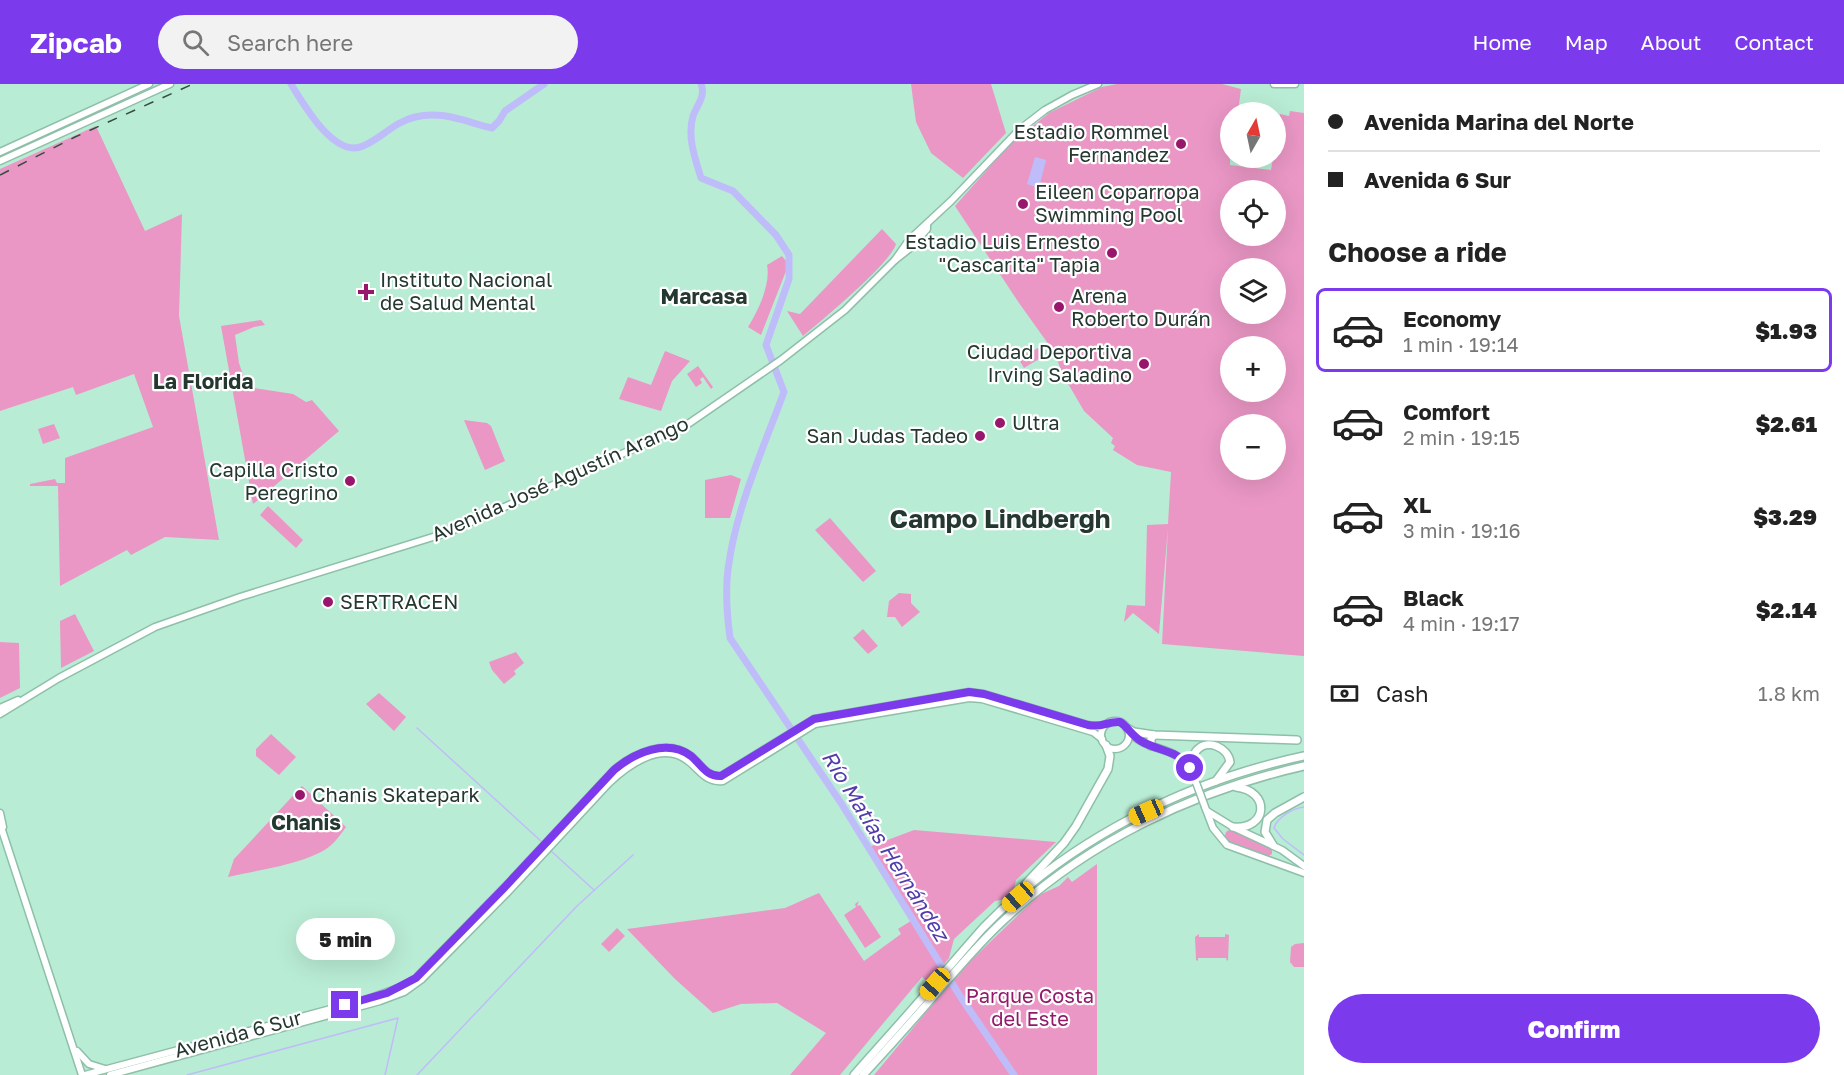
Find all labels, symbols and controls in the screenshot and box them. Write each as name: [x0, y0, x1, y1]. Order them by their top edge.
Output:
search box: [158, 15, 578, 69]
text: Zipcab: [30, 26, 122, 59]
icon: search: [179, 26, 212, 59]
text: Search here: [227, 29, 353, 56]
text: Home: [1472, 29, 1532, 55]
text: Map: [1565, 29, 1608, 55]
text: About: [1641, 29, 1701, 55]
text: Contact: [1734, 29, 1814, 55]
north arrow: [1220, 102, 1286, 168]
map controls: [1220, 102, 1286, 480]
text: Avenida Marina del Norte: [1364, 108, 1634, 135]
place label: Estadio Rommel Fernandez: [1013, 119, 1169, 166]
marker: Estadio Rommel Fernandez: [1174, 137, 1188, 151]
text: Avenida 6 Sur: [1364, 166, 1511, 193]
place label: Eileen Coparropa Swimming Pool: [1035, 179, 1199, 226]
button: locate: [1220, 180, 1286, 246]
marker: Eileen Coparropa Swimming Pool: [1016, 197, 1030, 211]
place label: Estadio Luis Ernesto "Cascarita" Tapia: [905, 229, 1100, 276]
text: Choose a ride: [1328, 236, 1507, 268]
marker: Estadio Luis Ernesto "Cascarita" Tapia: [1105, 246, 1119, 260]
button: layers: [1220, 258, 1286, 324]
place label: Instituto Nacional de Salud Mental: [380, 267, 552, 314]
marker: Instituto Nacional de Salud Mental: [357, 283, 375, 301]
district label: Marcasa: [661, 283, 747, 309]
place label: Arena Roberto Durán: [1071, 283, 1211, 330]
marker: Arena Roberto Durán: [1052, 300, 1066, 314]
icon: car: [1331, 303, 1385, 357]
text: Economy: [1403, 305, 1501, 332]
text: $1.93: [1755, 317, 1817, 344]
text: 1 min · 19:14: [1403, 332, 1519, 356]
button: +: [1220, 336, 1286, 402]
place label: Ciudad Deportiva Irving Saladino: [967, 339, 1132, 386]
marker: Ciudad Deportiva Irving Saladino: [1137, 357, 1151, 371]
district label: La Florida: [153, 368, 253, 394]
icon: car: [1331, 396, 1385, 450]
text: Comfort: [1403, 398, 1490, 425]
street label: Avenida José Agustín Arango: [427, 410, 692, 546]
place label: Ultra: [1012, 410, 1060, 434]
text: $2.61: [1755, 410, 1817, 437]
button: −: [1220, 414, 1286, 480]
marker: Ultra: [993, 416, 1007, 430]
place label: San Judas Tadeo: [806, 423, 968, 447]
text: 2 min · 19:15: [1403, 425, 1520, 449]
marker: San Judas Tadeo: [973, 429, 987, 443]
place label: Capilla Cristo Peregrino: [209, 457, 338, 504]
marker: Capilla Cristo Peregrino: [343, 474, 357, 488]
icon: car: [1331, 489, 1385, 543]
text: XL: [1403, 491, 1431, 518]
district label: Campo Lindbergh: [890, 503, 1110, 534]
text: $3.29: [1753, 503, 1817, 530]
text: 3 min · 19:16: [1403, 518, 1521, 542]
icon: car: [1331, 582, 1385, 636]
text: Black: [1403, 584, 1464, 611]
place label: SERTRACEN: [340, 589, 458, 613]
marker: SERTRACEN: [321, 595, 335, 609]
text: $2.14: [1756, 596, 1817, 623]
text: 4 min · 19:17: [1403, 611, 1520, 635]
icon: cash: [1328, 677, 1361, 710]
text: Cash: [1376, 680, 1429, 707]
text: 1.8 km: [1758, 681, 1820, 705]
water label: Río Matías Hernández: [817, 745, 956, 947]
route start: [1176, 754, 1203, 781]
place label: Chanis Skatepark: [312, 782, 480, 806]
marker: Chanis Skatepark: [293, 788, 307, 802]
car: [1126, 796, 1166, 828]
district label: Chanis: [271, 809, 341, 835]
car: [999, 878, 1037, 916]
callout: 5 min: [296, 918, 394, 960]
text: 5 min: [319, 927, 372, 951]
car: [916, 965, 954, 1003]
park label: Parque Costa del Este: [966, 983, 1094, 1030]
route end: [331, 991, 358, 1018]
button: Confirm: [1328, 994, 1820, 1063]
street label: Avenida 6 Sur: [172, 1004, 304, 1062]

